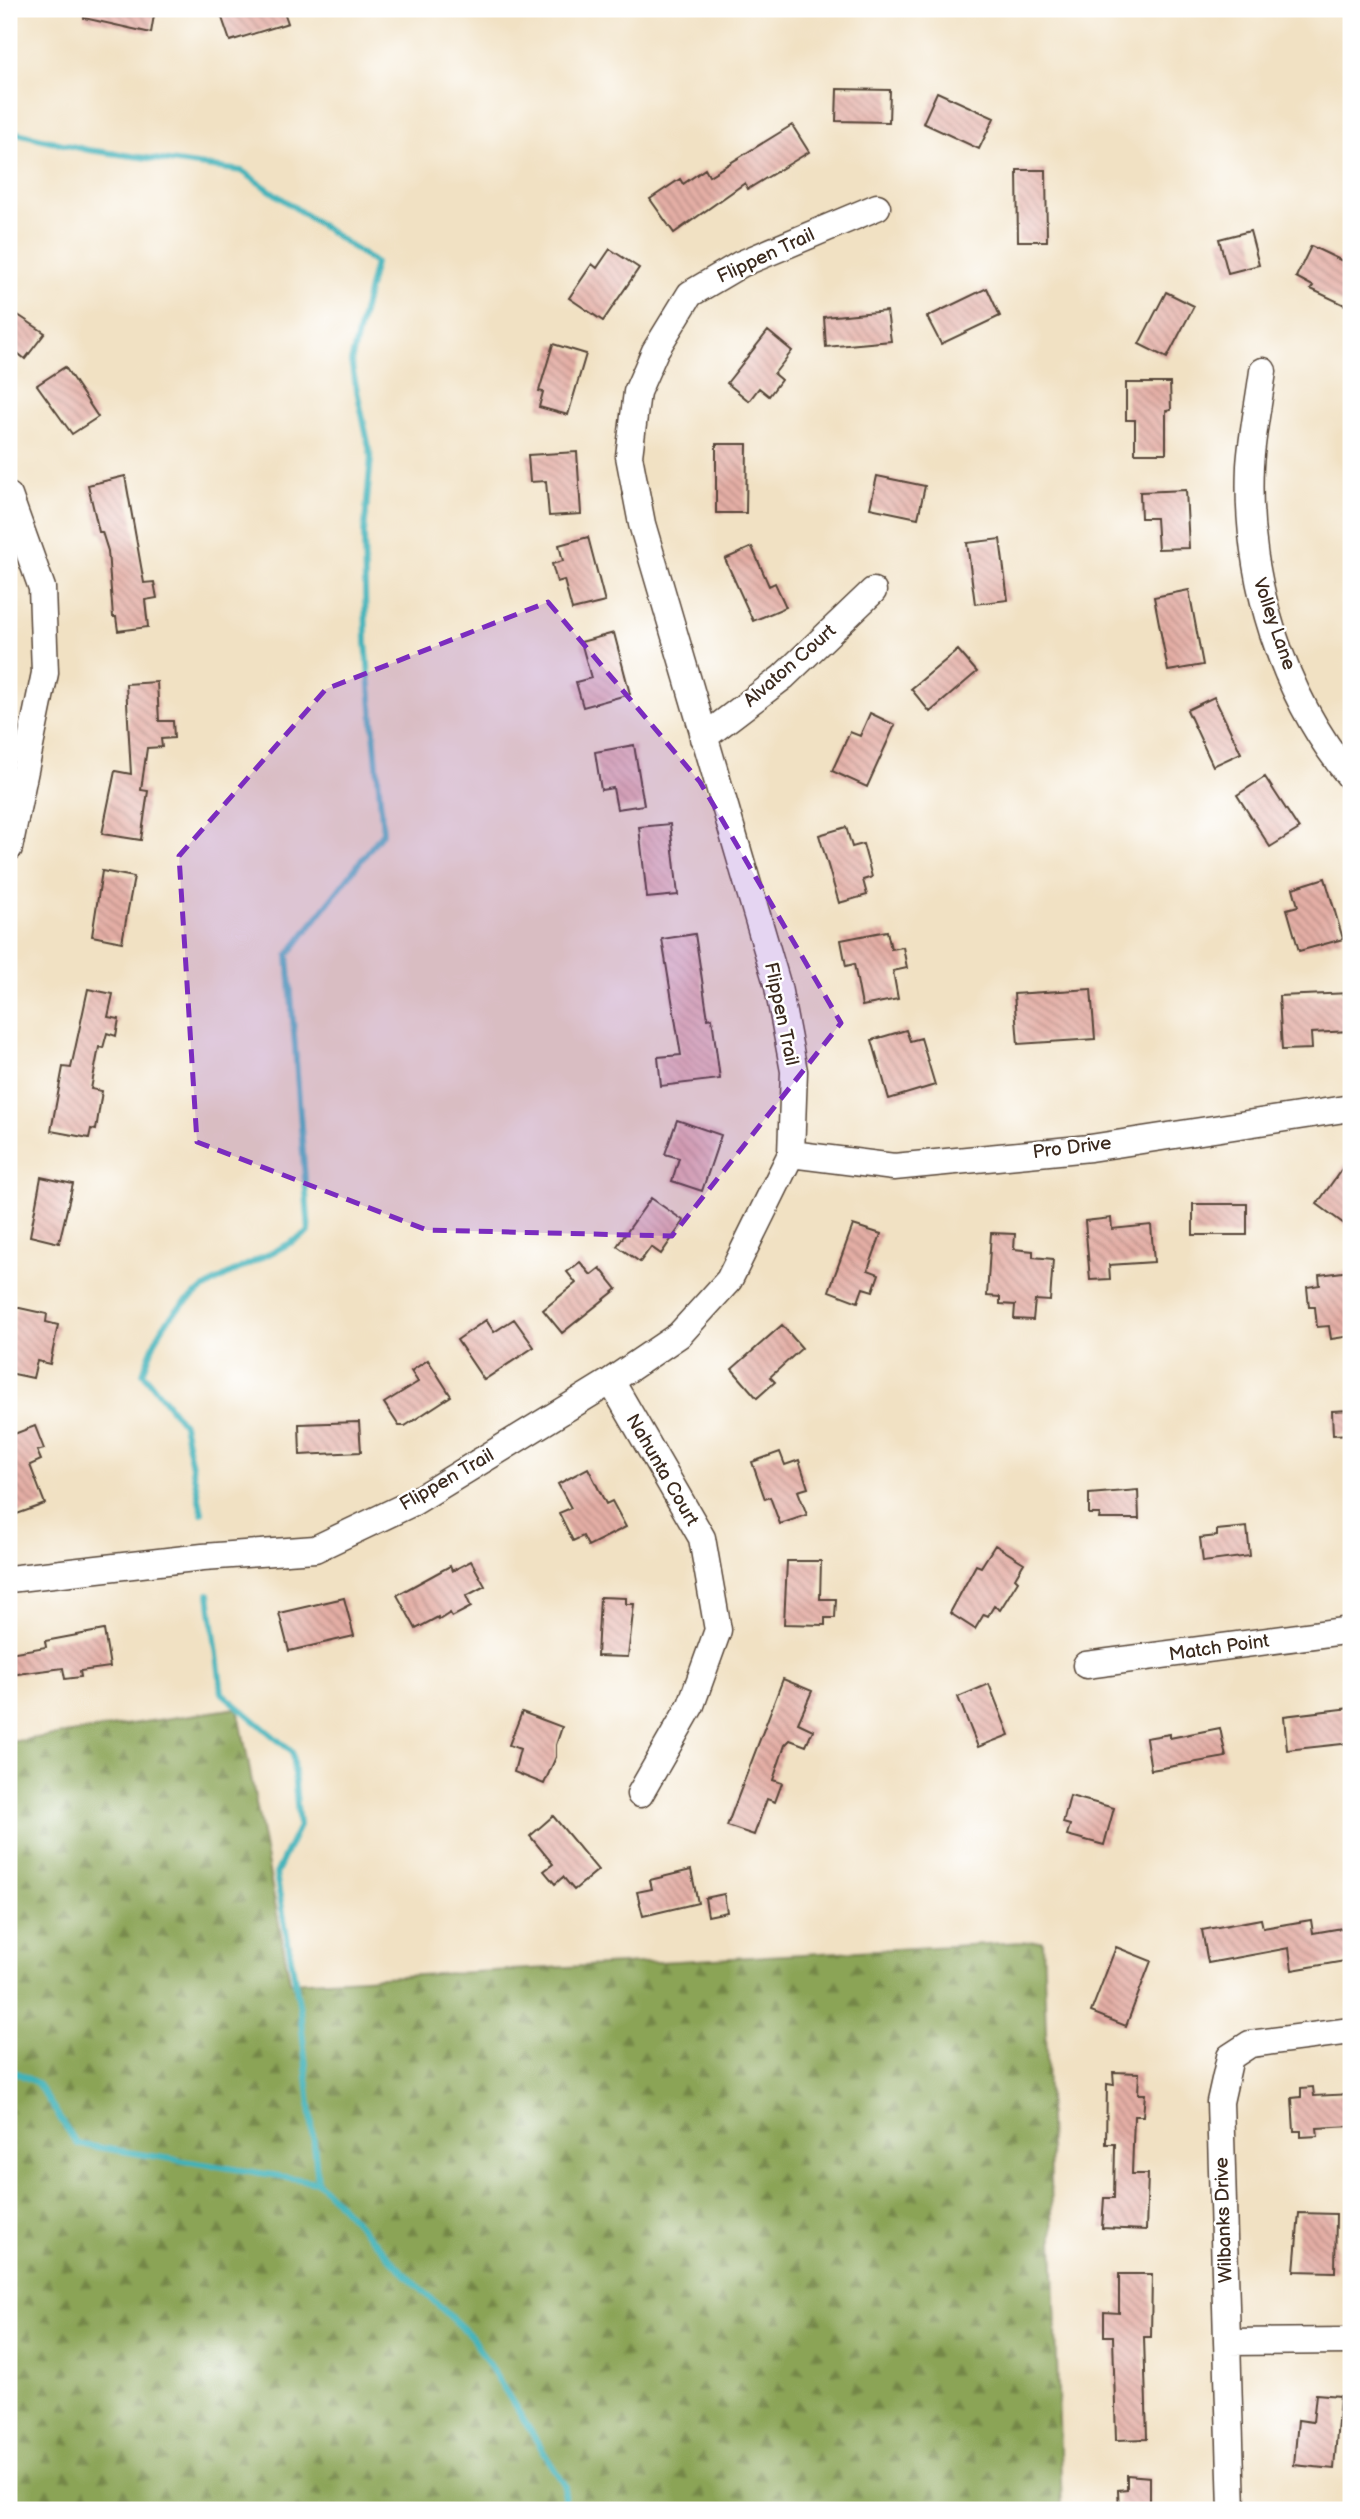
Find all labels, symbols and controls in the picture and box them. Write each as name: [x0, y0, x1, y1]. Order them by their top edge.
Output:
street label: Flippen Trail: [714, 223, 818, 289]
street label: Volley Lane: [1247, 575, 1301, 673]
street label: Alvaton Court: [739, 619, 841, 712]
street label: Flippen Trail: [759, 960, 803, 1068]
street label: Pro Drive: [1031, 1132, 1113, 1164]
street label: Nahunta Court: [621, 1410, 703, 1530]
street label: Flippen Trail: [396, 1444, 498, 1516]
street label: Match Point: [1167, 1630, 1271, 1666]
street label: Wilbanks Drive: [1210, 2157, 1238, 2283]

